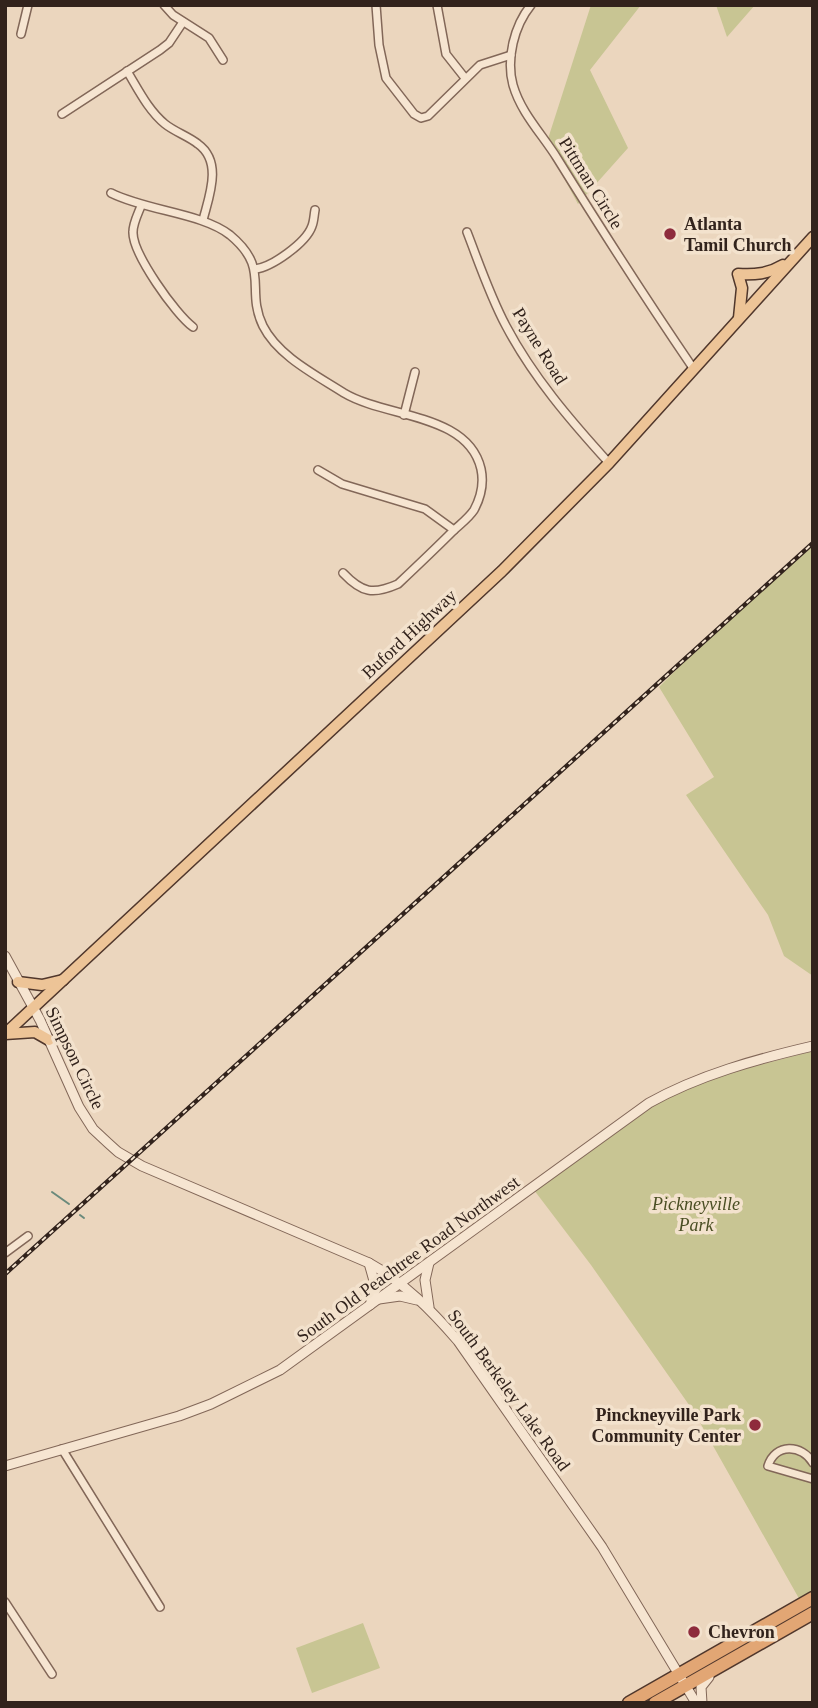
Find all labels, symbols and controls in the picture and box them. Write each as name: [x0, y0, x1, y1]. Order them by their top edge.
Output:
street label: Pittman Circle: [555, 133, 627, 233]
place label: Atlanta Tamil Church: [684, 214, 792, 255]
marker: Atlanta Tamil Church: [662, 226, 678, 242]
street label: Payne Road: [509, 304, 571, 388]
street label: Buford Highway: [358, 585, 460, 683]
street label: Simpson Circle: [42, 1004, 108, 1112]
street label: South Old Peachtree Road Northwest: [293, 1172, 523, 1346]
park label: Pickneyville Park: [651, 1194, 740, 1235]
street label: South Berkeley Lake Road: [444, 1305, 574, 1475]
place label: Pinckneyville Park Community Center: [592, 1405, 741, 1446]
marker: Pinckneyville Park Community Center: [747, 1417, 763, 1433]
place label: Chevron: [708, 1622, 775, 1642]
marker: Chevron: [686, 1624, 702, 1640]

